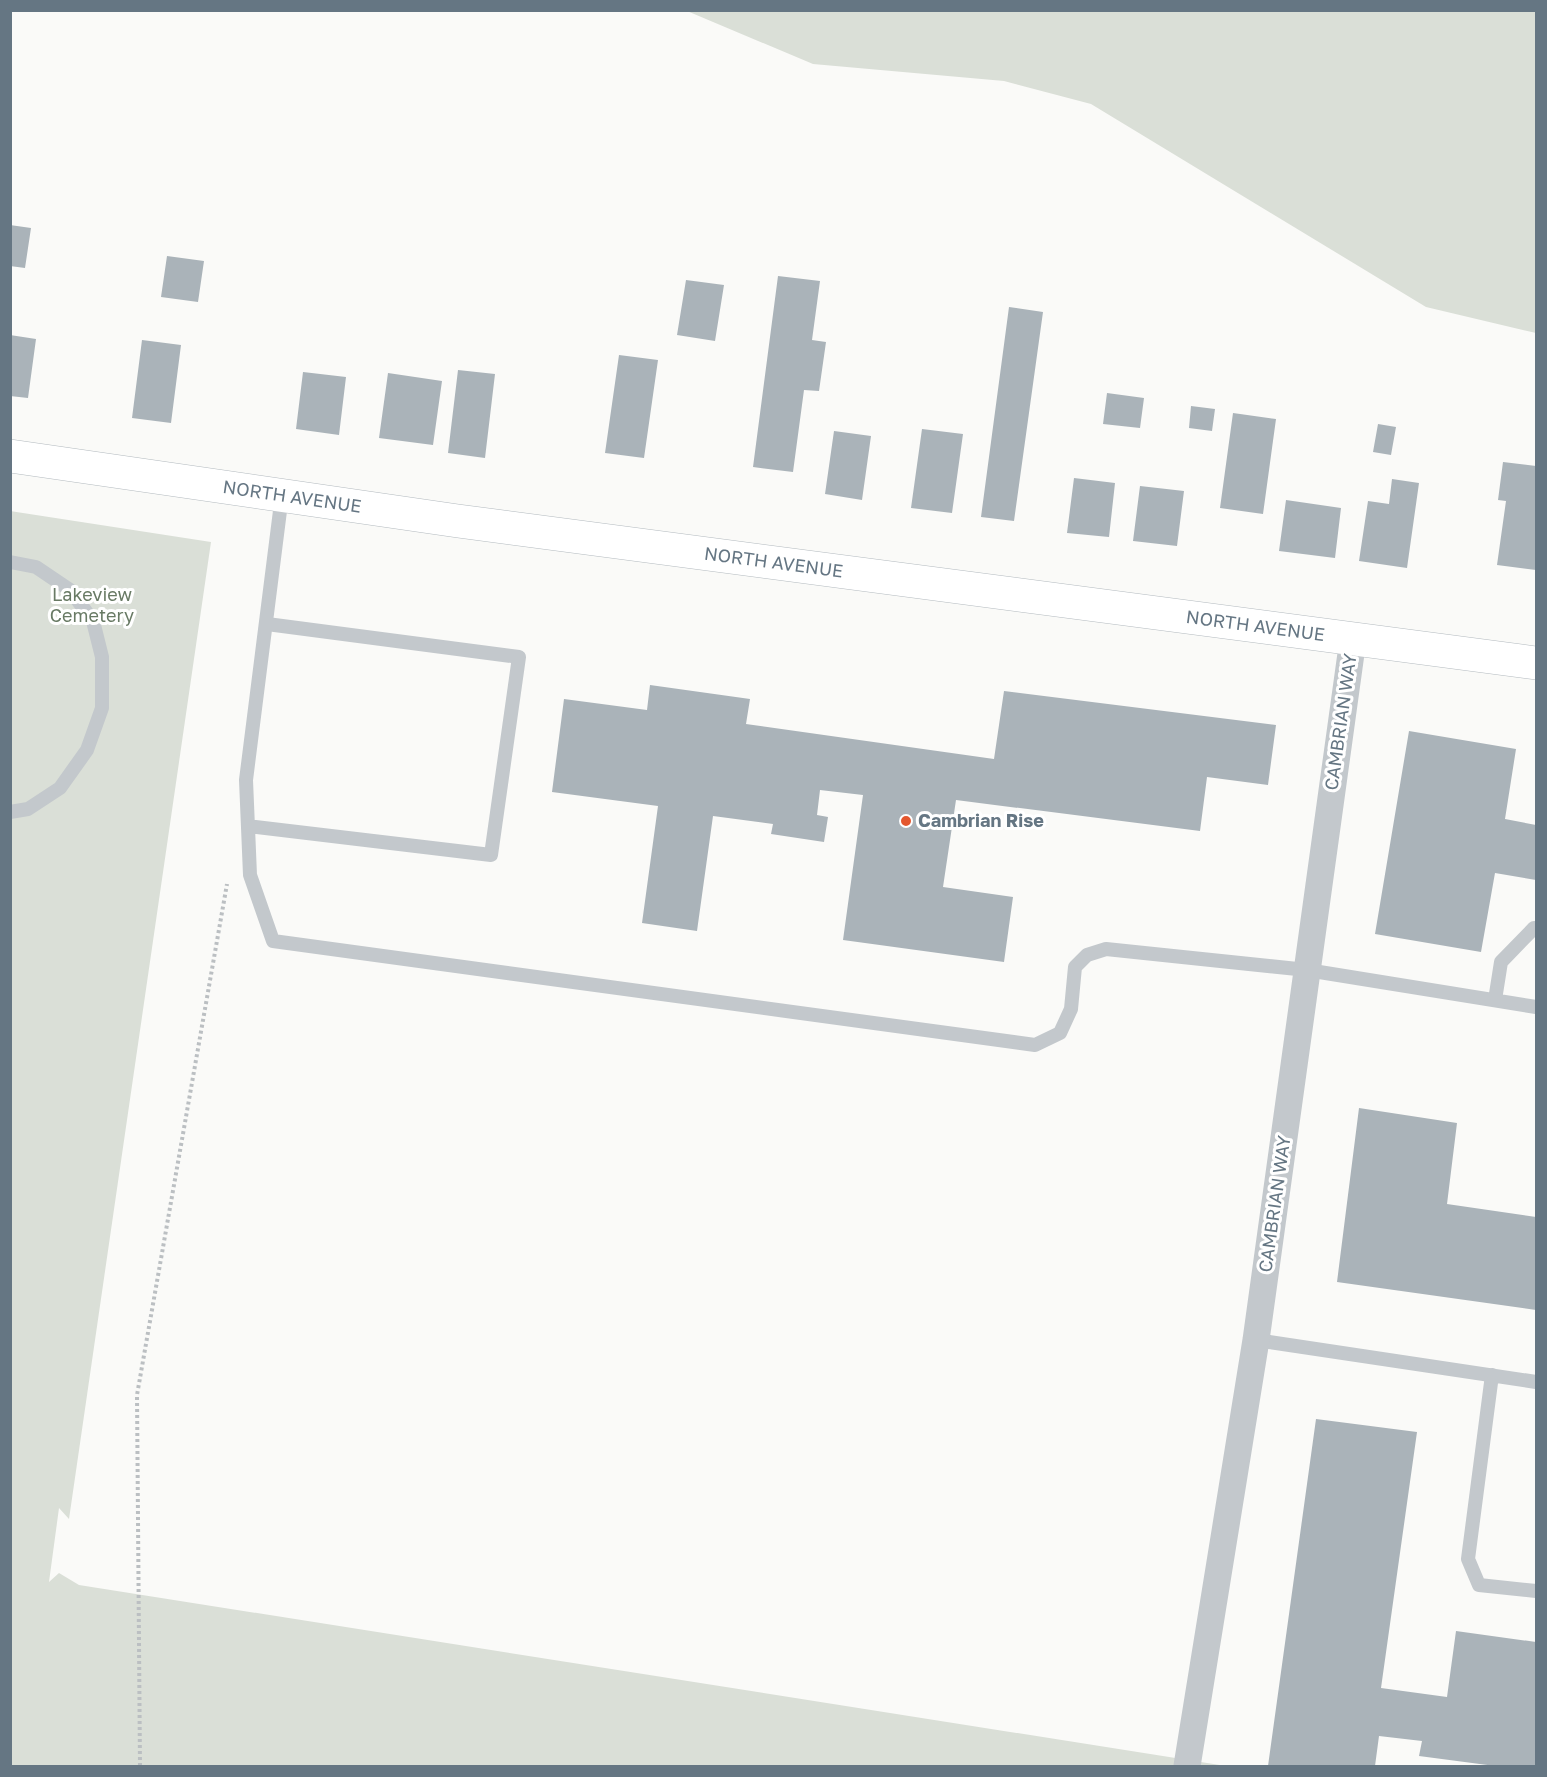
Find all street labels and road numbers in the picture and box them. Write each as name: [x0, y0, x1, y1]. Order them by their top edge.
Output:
street label: NORTH AVENUE: [221, 475, 363, 517]
street label: NORTH AVENUE: [703, 542, 844, 582]
street label: NORTH AVENUE: [1185, 605, 1326, 645]
street label: CAMBRIAN WAY: [1320, 652, 1361, 792]
street label: CAMBRIAN WAY: [1254, 1134, 1295, 1274]

